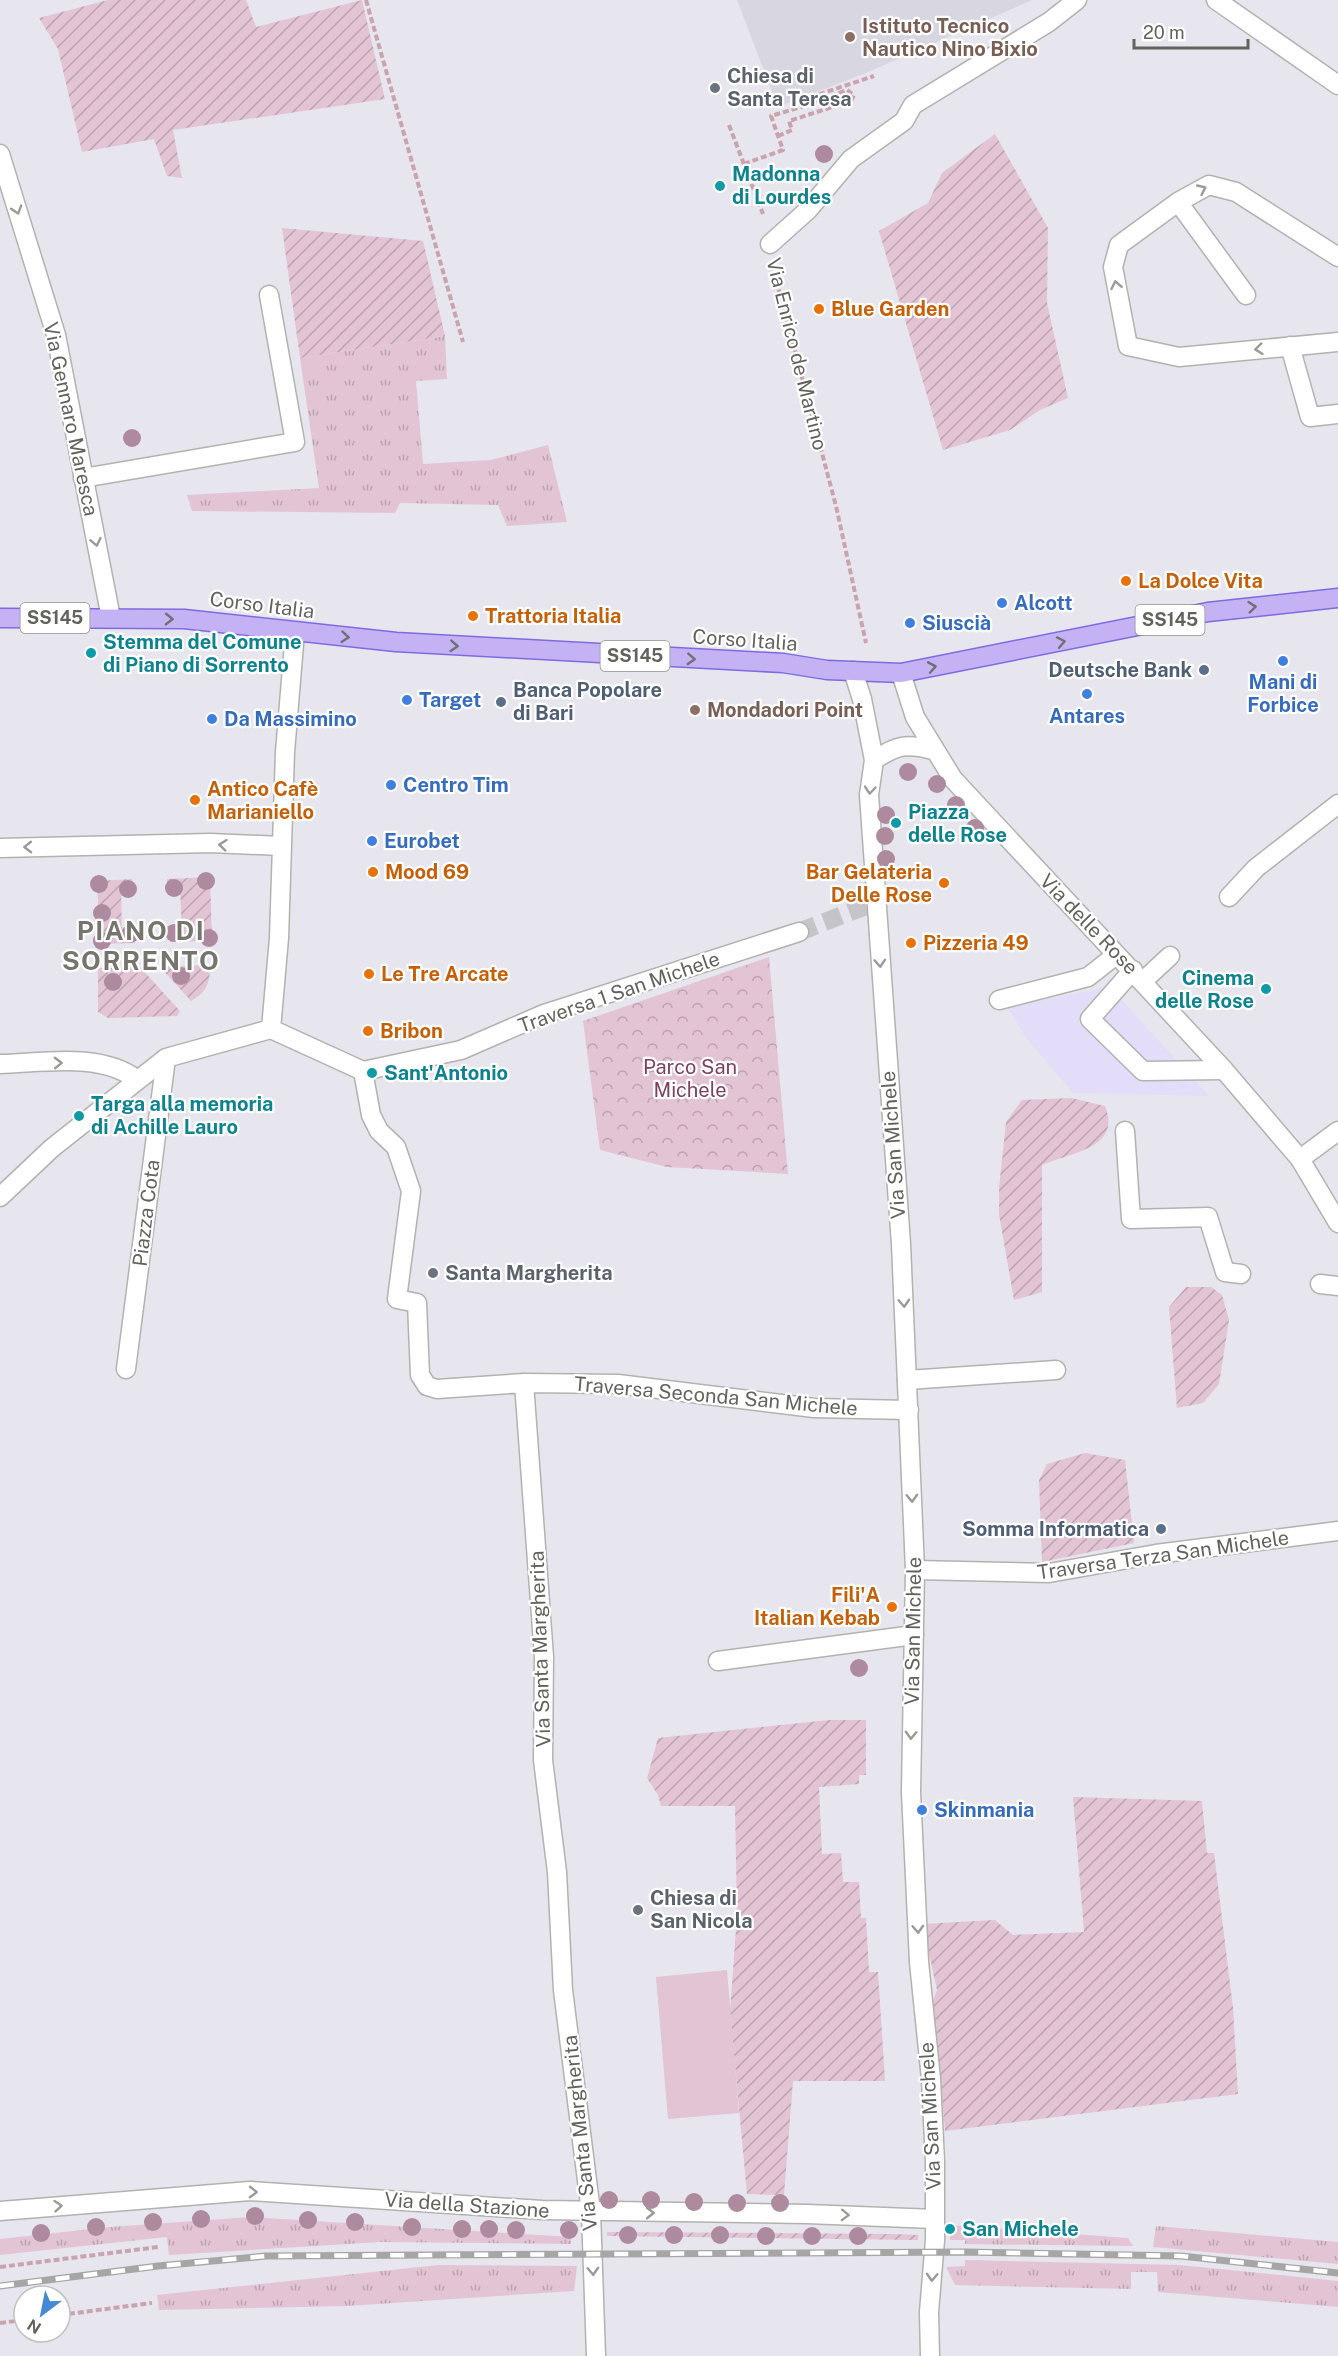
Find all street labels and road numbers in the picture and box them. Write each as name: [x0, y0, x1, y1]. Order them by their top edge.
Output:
street label: Via Enrico de Martino: [761, 255, 833, 453]
street label: Via Gennaro Maresca: [39, 320, 103, 518]
street label: Corso Italia: [208, 587, 316, 623]
road number: SS145: [20, 603, 90, 633]
road number: SS145: [1136, 605, 1204, 635]
street label: Corso Italia: [692, 624, 798, 656]
road number: SS145: [600, 641, 670, 671]
street label: Via delle Rose: [1035, 869, 1143, 979]
street label: Traversa 1 San Michele: [515, 946, 723, 1038]
street label: Via San Michele: [876, 1070, 910, 1220]
street label: Piazza Cota: [128, 1158, 164, 1268]
street label: Traversa Seconda San Michele: [573, 1372, 859, 1420]
street label: Traversa Terza San Michele: [1036, 1525, 1290, 1585]
street label: Via Santa Margherita: [525, 1550, 555, 1748]
street label: Via San Michele: [900, 1557, 926, 1705]
street label: Via Santa Margherita: [558, 2034, 602, 2232]
street label: Via San Michele: [914, 2041, 946, 2191]
street label: Via della Stazione: [384, 2187, 550, 2223]

